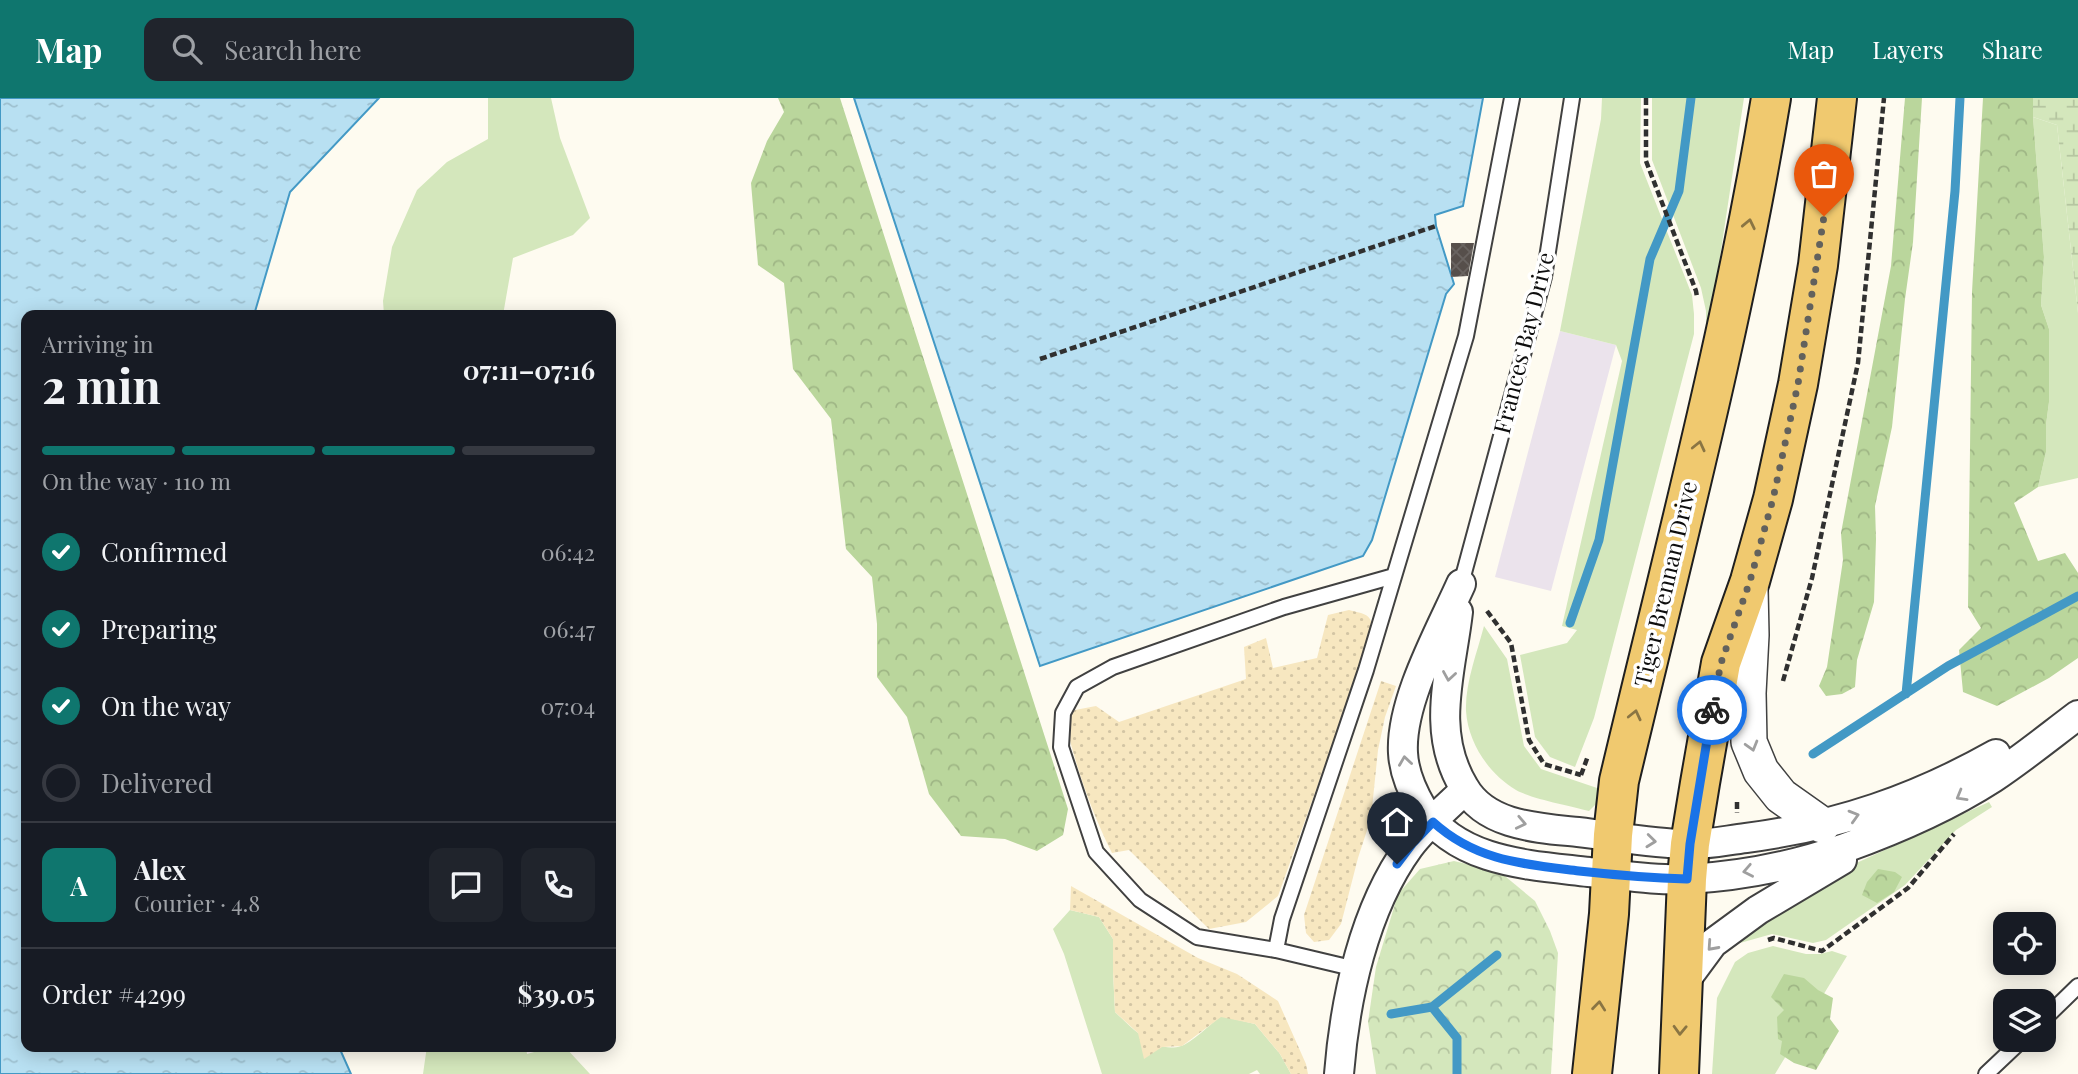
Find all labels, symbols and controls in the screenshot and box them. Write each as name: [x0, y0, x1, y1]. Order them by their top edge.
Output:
search box: [144, 18, 634, 81]
text: Map: [35, 27, 102, 71]
icon: search: [168, 30, 206, 68]
text: Search here: [224, 32, 362, 67]
text: Map: [1788, 33, 1834, 65]
text: Layers: [1872, 33, 1944, 65]
text: Share: [1982, 33, 2043, 65]
pin: [1794, 144, 1854, 216]
icon: bag: [1805, 155, 1843, 193]
one-way arrow: [1740, 218, 1755, 230]
street label: Frances Bay Drive: [1485, 249, 1560, 437]
text: Arriving in: [42, 328, 154, 359]
text: 07:11–07:16: [463, 352, 595, 387]
text: 2 min: [42, 354, 161, 416]
one-way arrow: [1691, 440, 1706, 452]
text: On the way · 110 m: [42, 465, 231, 496]
street label: Tiger Brennan Drive: [1626, 478, 1703, 690]
icon: check: [42, 533, 80, 571]
text: Confirmed: [101, 534, 228, 569]
text: 06:42: [541, 536, 595, 567]
icon: check: [42, 610, 80, 648]
text: Preparing: [101, 611, 217, 646]
text: 06:47: [543, 613, 595, 644]
one-way arrow: [1442, 670, 1457, 682]
courier: [1677, 675, 1747, 745]
icon: check: [42, 687, 80, 725]
text: On the way: [101, 688, 231, 723]
text: 07:04: [541, 690, 595, 721]
icon: bike: [1693, 691, 1731, 729]
one-way arrow: [1627, 709, 1641, 721]
one-way arrow: [1744, 740, 1759, 752]
one-way arrow: [1397, 755, 1412, 767]
text: Delivered: [101, 765, 213, 800]
one-way arrow: [1956, 788, 1969, 801]
pin: [1367, 792, 1427, 864]
icon: home: [1378, 803, 1416, 841]
one-way arrow: [1848, 810, 1860, 824]
one-way arrow: [1515, 815, 1527, 830]
one-way arrow: [1646, 833, 1657, 848]
button: chat: [429, 848, 503, 922]
button: phone: [521, 848, 595, 922]
text: Alex: [134, 852, 186, 887]
one-way arrow: [1742, 863, 1754, 878]
text: A: [70, 868, 88, 903]
text: Courier · 4.8: [134, 887, 260, 918]
map controls: [1993, 912, 2056, 1052]
button: locate: [1993, 912, 2056, 975]
one-way arrow: [1708, 938, 1720, 951]
text: Order #4299: [42, 976, 186, 1011]
text: $39.05: [517, 976, 595, 1011]
button: layers: [1993, 989, 2056, 1052]
one-way arrow: [1591, 1000, 1606, 1012]
one-way arrow: [1673, 1024, 1688, 1035]

